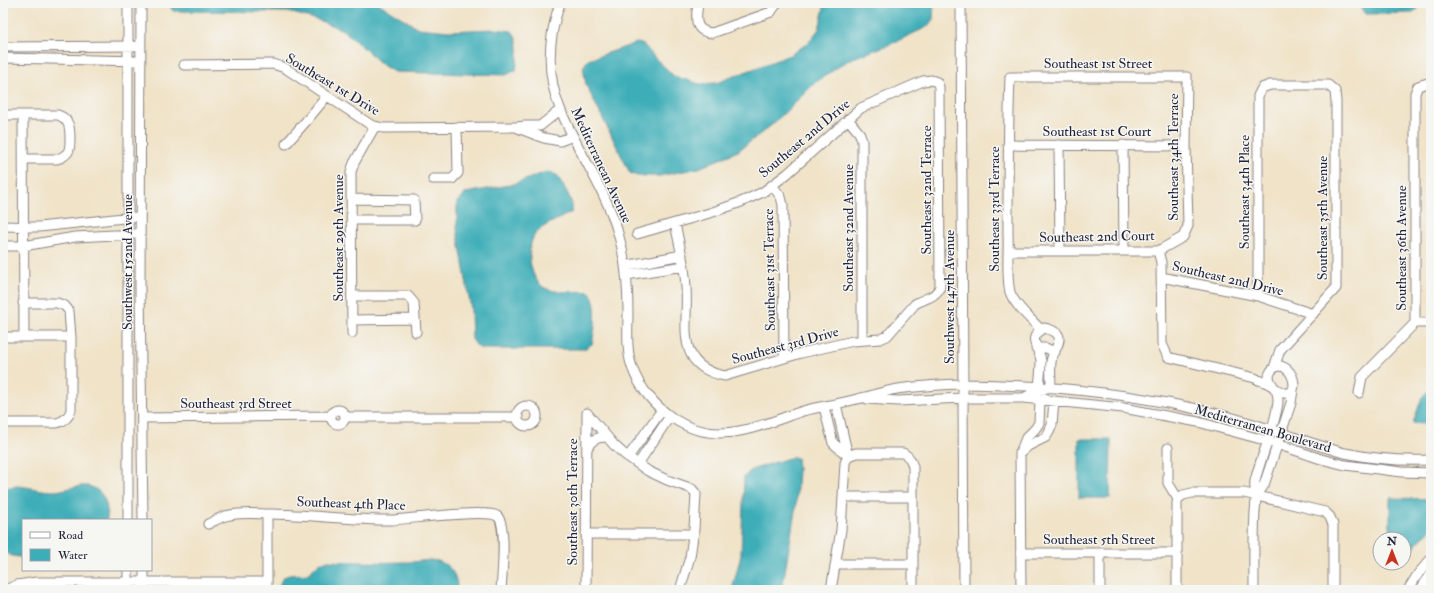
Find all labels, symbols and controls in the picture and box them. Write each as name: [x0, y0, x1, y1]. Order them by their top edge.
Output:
street label: Southeast 1st Drive: [283, 50, 383, 119]
street label: Southeast 1st Street: [1044, 55, 1153, 72]
street label: Southeast 34th Terrace: [1165, 93, 1182, 221]
street label: Southeast 2nd Drive: [755, 95, 853, 181]
street label: Mediterranean Avenue: [567, 105, 636, 226]
street label: Southeast 1st Court: [1043, 123, 1152, 140]
street label: Southeast 32nd Terrace: [918, 125, 935, 255]
street label: Southeast 34th Place: [1236, 135, 1253, 249]
street label: Southeast 33rd Terrace: [986, 146, 1003, 272]
street label: Southeast 35th Avenue: [1314, 156, 1331, 280]
street label: Southeast 32nd Avenue: [840, 164, 857, 292]
street label: Southeast 29th Avenue: [330, 174, 347, 302]
street label: Southeast 36th Avenue: [1393, 185, 1410, 311]
street label: Southwest 152nd Avenue: [119, 194, 136, 330]
street label: Southeast 31st Terrace: [760, 209, 779, 331]
street label: Southeast 2nd Court: [1039, 227, 1155, 246]
street label: Southwest 147th Avenue: [941, 230, 958, 364]
street label: Southeast 2nd Drive: [1171, 257, 1285, 300]
street label: Southeast 3rd Drive: [730, 323, 841, 368]
street label: Southeast 3rd Street: [180, 395, 292, 412]
street label: Mediterranean Boulevard: [1192, 401, 1333, 456]
street label: Southeast 30th Terrace: [564, 438, 581, 566]
street label: Southeast 4th Place: [296, 493, 406, 514]
legend: [22, 519, 152, 571]
text: Road: [58, 528, 83, 543]
street label: Southeast 5th Street: [1043, 531, 1156, 548]
north arrow: [1372, 531, 1412, 571]
text: N: [1386, 535, 1398, 548]
text: Water: [57, 548, 88, 563]

